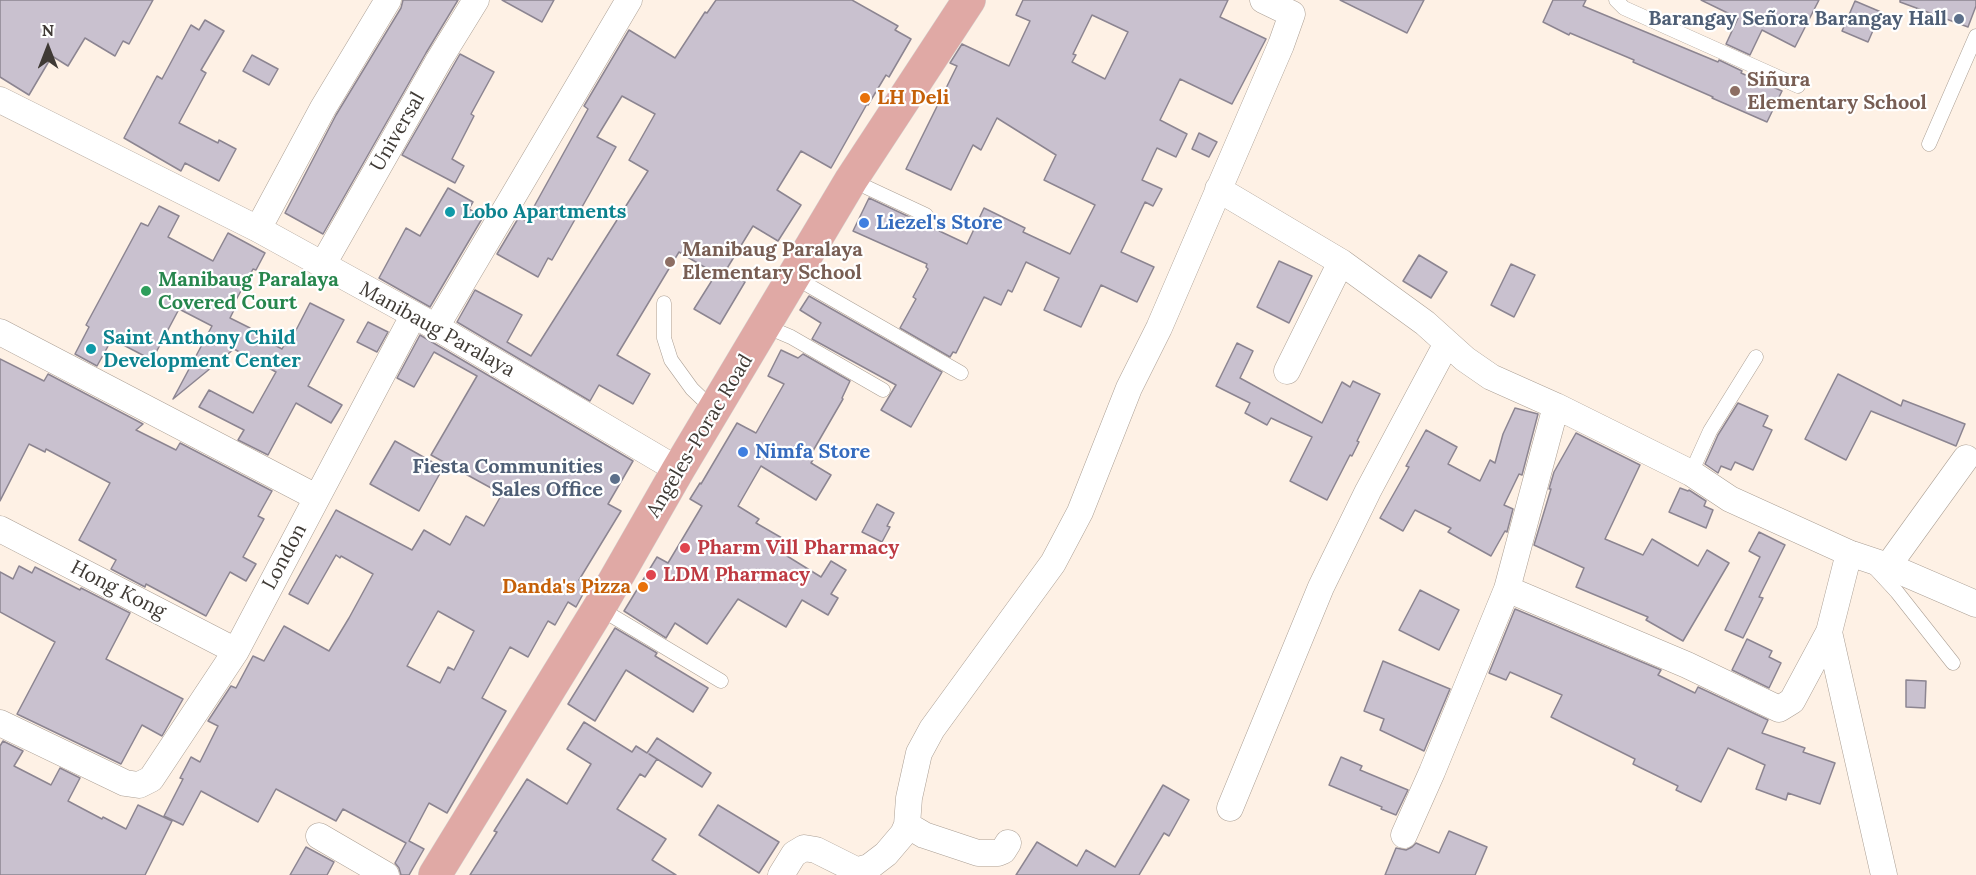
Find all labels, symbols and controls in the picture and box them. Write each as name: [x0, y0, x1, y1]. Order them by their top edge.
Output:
place label: Barangay Señora Barangay Hall: [1648, 7, 1947, 31]
marker: Barangay Señora Barangay Hall: [1952, 12, 1966, 26]
north arrow: [18, 18, 78, 78]
text: N: [42, 20, 54, 40]
place label: Siñura Elementary School: [1747, 68, 1927, 115]
marker: Siñura Elementary School: [1728, 84, 1742, 98]
place label: LH Deli: [877, 86, 949, 110]
street label: Universal: [366, 88, 430, 176]
marker: LH Deli: [858, 91, 872, 105]
place label: Lobo Apartments: [462, 200, 627, 224]
marker: Lobo Apartments: [443, 205, 457, 219]
place label: Liezel's Store: [876, 211, 1003, 235]
marker: Liezel's Store: [857, 216, 871, 230]
place label: Manibaug Paralaya Elementary School: [682, 238, 863, 285]
marker: Manibaug Paralaya Elementary School: [663, 255, 677, 269]
place label: Manibaug Paralaya Covered Court: [158, 268, 339, 315]
street label: Manibaug Paralaya: [355, 277, 519, 383]
marker: Manibaug Paralaya Covered Court: [139, 284, 153, 298]
place label: Saint Anthony Child Development Center: [103, 326, 301, 373]
marker: Saint Anthony Child Development Center: [84, 342, 98, 356]
street label: Angeles-Porac Road: [642, 350, 758, 522]
place label: Nimfa Store: [755, 440, 870, 464]
marker: Nimfa Store: [736, 445, 750, 459]
place label: Fiesta Communities Sales Office: [412, 455, 603, 502]
marker: Fiesta Communities Sales Office: [608, 472, 622, 486]
street label: London: [258, 520, 312, 594]
place label: Pharm Vill Pharmacy: [697, 536, 899, 560]
marker: Pharm Vill Pharmacy: [678, 541, 692, 555]
street label: Hong Kong: [66, 556, 170, 624]
place label: LDM Pharmacy: [663, 563, 810, 587]
marker: LDM Pharmacy: [644, 568, 658, 582]
place label: Danda's Pizza: [502, 575, 631, 599]
marker: Danda's Pizza: [636, 580, 650, 594]

